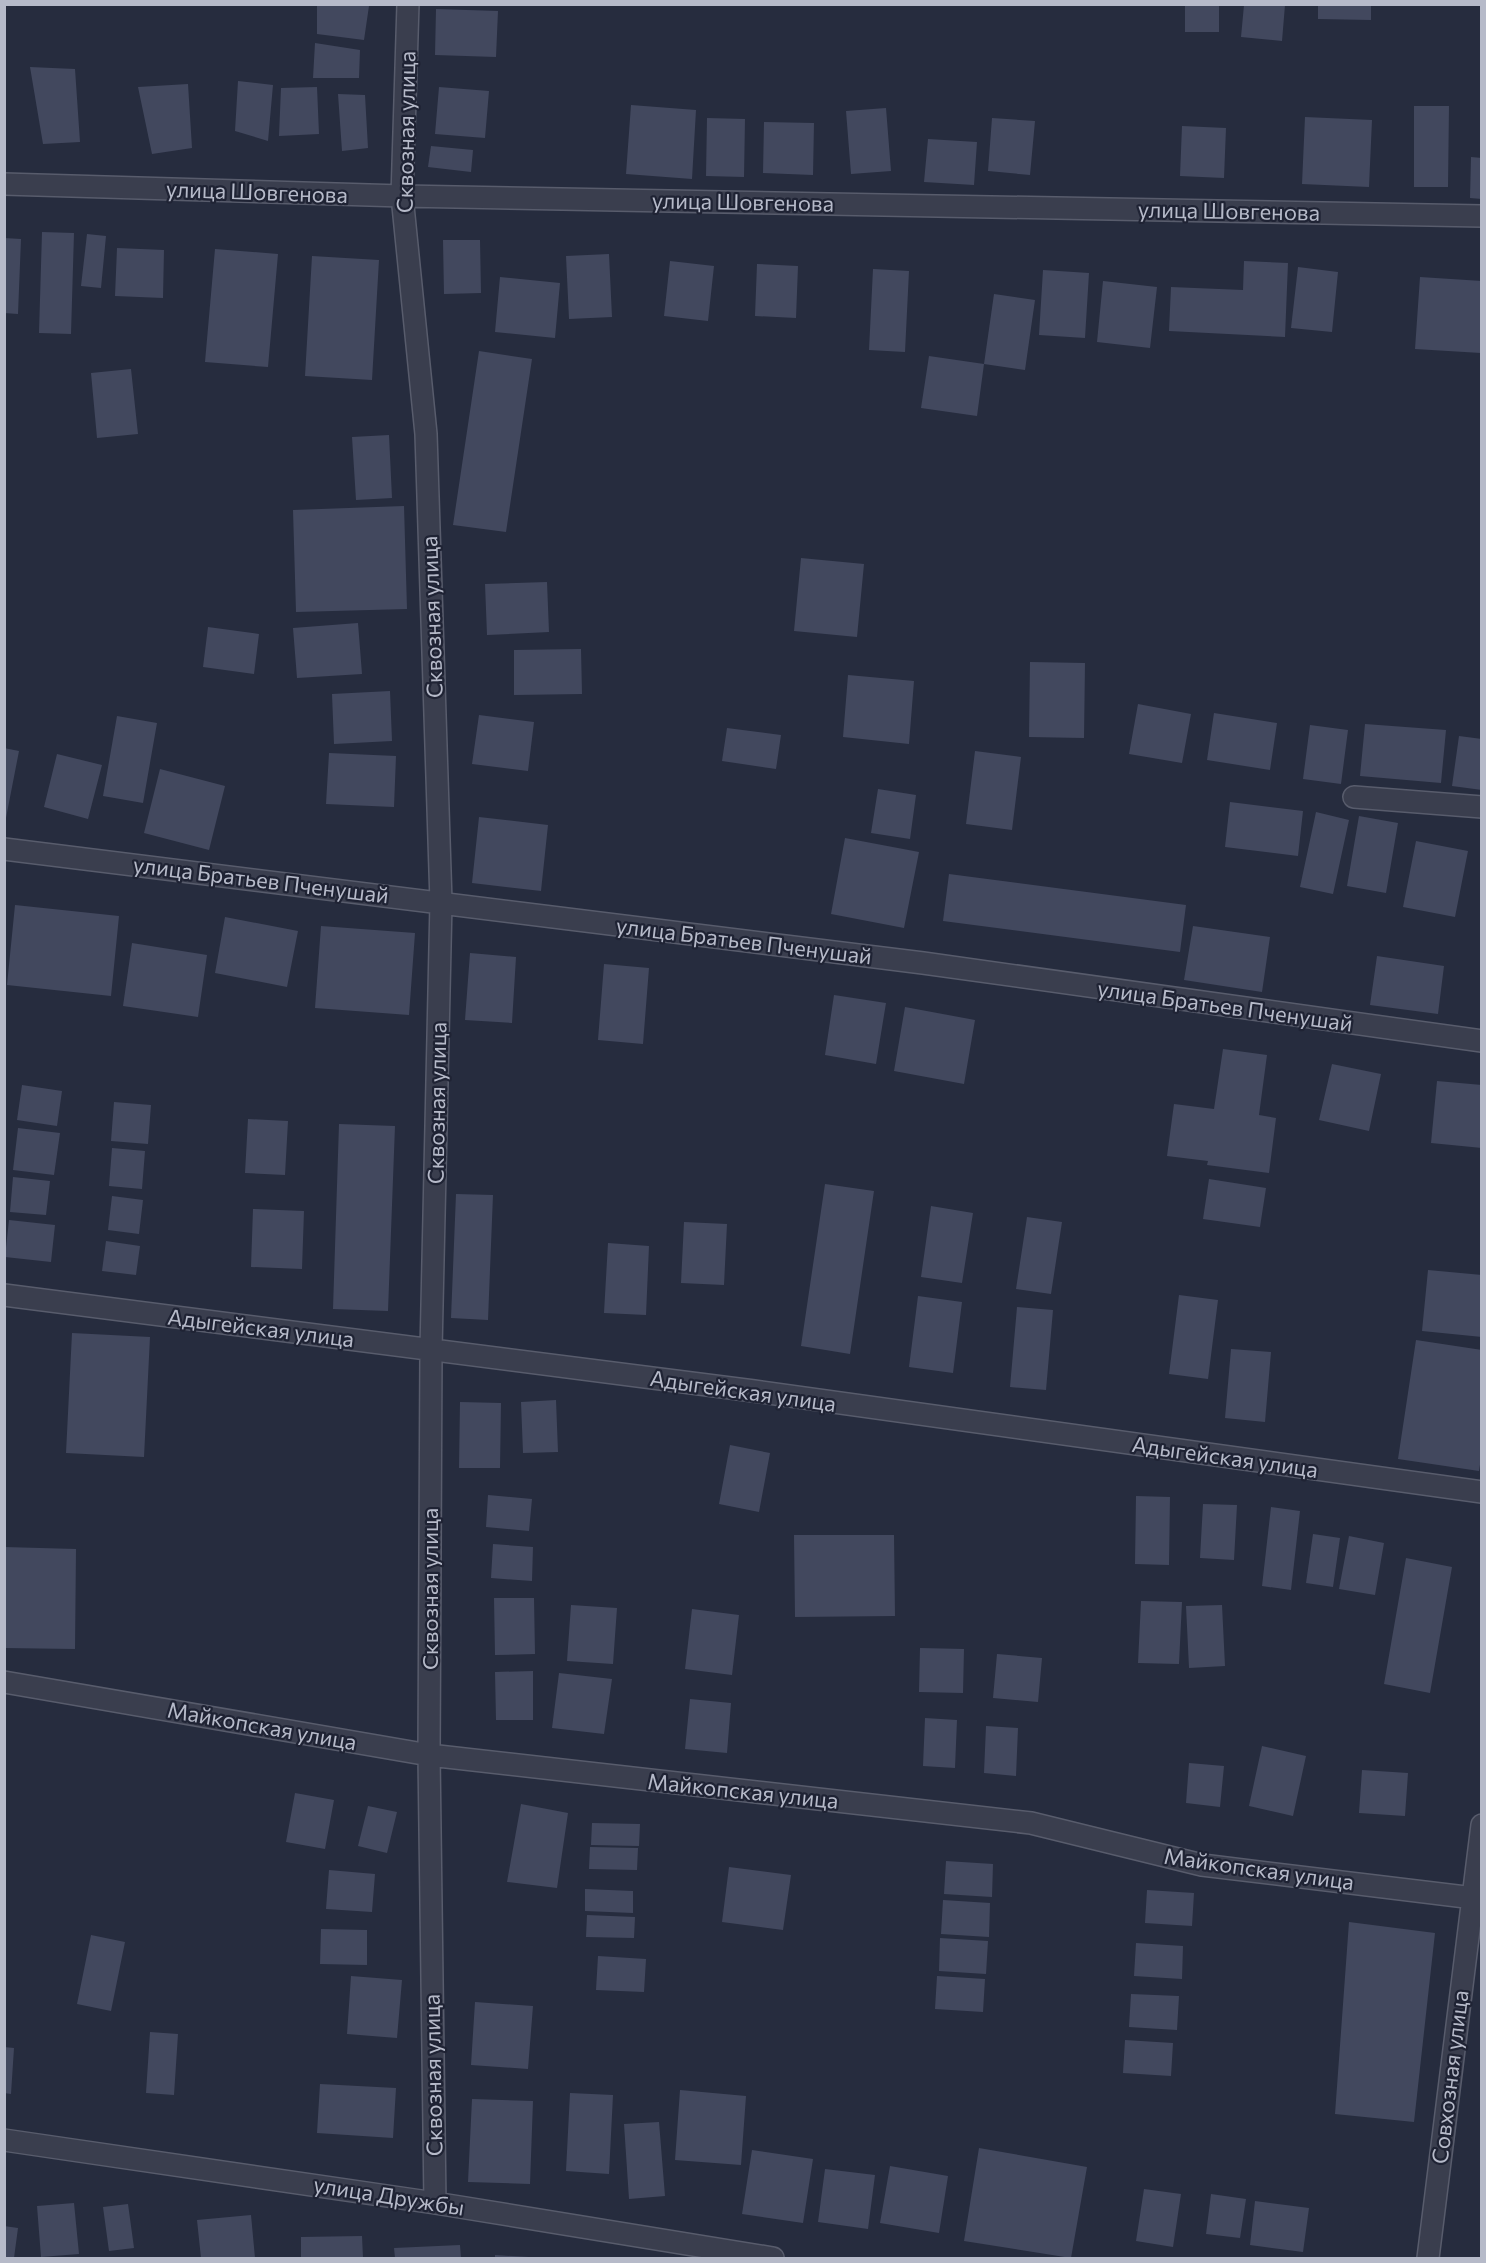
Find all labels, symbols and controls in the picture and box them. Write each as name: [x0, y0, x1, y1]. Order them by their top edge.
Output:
street label: Сквозная улица: [391, 51, 420, 213]
street label: улица Шовгенова: [166, 175, 348, 208]
street label: улица Шовгенова: [652, 186, 834, 217]
street label: улица Шовгенова: [1138, 195, 1320, 226]
street label: Сквозная улица: [415, 536, 448, 699]
street label: улица Братьев Пченушай: [132, 850, 391, 909]
street label: улица Братьев Пченушай: [615, 911, 874, 970]
street label: улица Братьев Пченушай: [1096, 974, 1354, 1037]
street label: Сквозная улица: [422, 1022, 451, 1184]
street label: Адыгейская улица: [166, 1303, 356, 1352]
street label: Адыгейская улица: [648, 1364, 838, 1417]
street label: Адыгейская улица: [1130, 1430, 1320, 1483]
street label: Сквозная улица: [416, 1508, 443, 1670]
street label: Майкопская улица: [165, 1696, 359, 1755]
street label: Майкопская улица: [646, 1767, 840, 1814]
street label: Майкопская улица: [1162, 1842, 1356, 1895]
street label: Совхозная улица: [1425, 1989, 1474, 2165]
street label: Сквозная улица: [418, 1994, 447, 2156]
street label: улица Дружбы: [312, 2170, 466, 2221]

